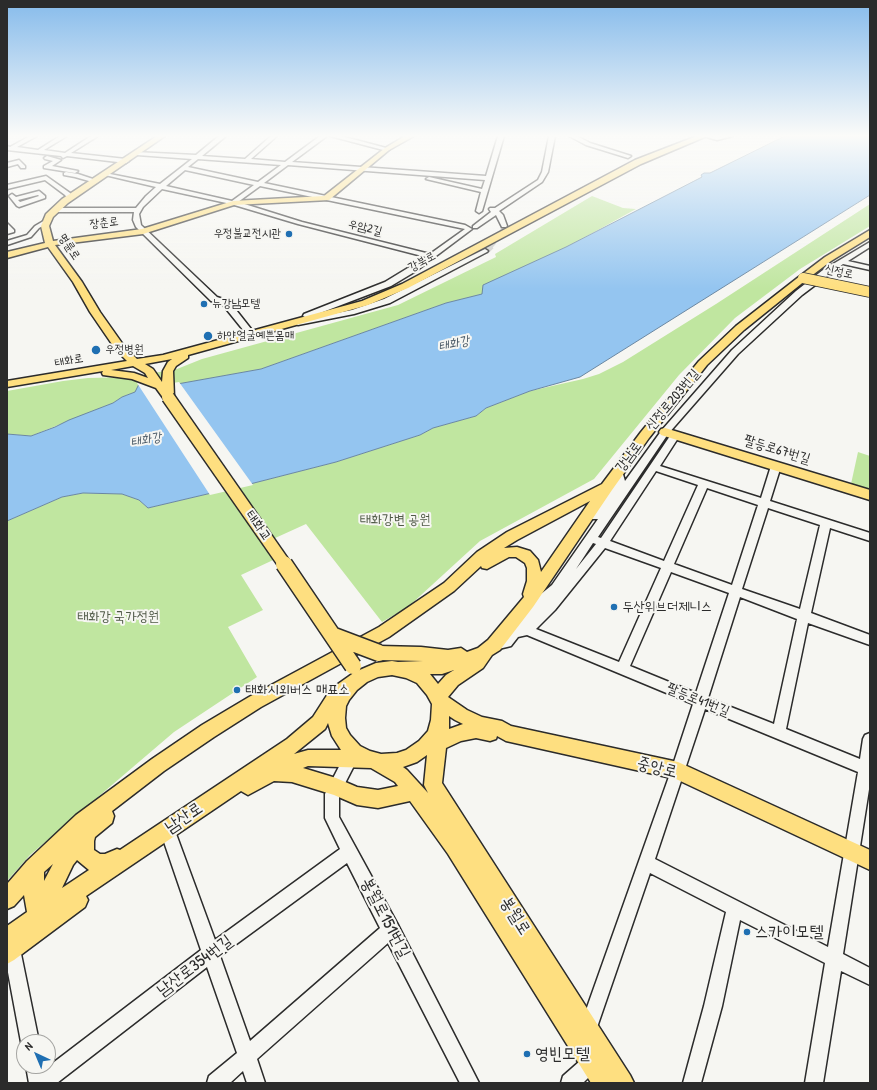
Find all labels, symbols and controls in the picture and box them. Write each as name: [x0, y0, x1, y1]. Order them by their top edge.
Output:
street label: 장춘로: [89, 214, 119, 232]
street label: 우암2길: [346, 217, 384, 239]
place label: 우정불교전시관: [213, 227, 281, 241]
marker: 우정불교전시관: [284, 229, 294, 239]
street label: 명륜로: [55, 231, 83, 263]
street label: 강북로: [406, 249, 438, 275]
street label: 신정로: [823, 262, 855, 282]
place label: 뉴강남모텔: [212, 297, 260, 311]
marker: 뉴강남모텔: [199, 299, 209, 309]
place label: 하얀얼굴예쁜몸매: [217, 329, 294, 343]
marker: 하얀얼굴예쁜몸매: [202, 330, 214, 342]
water label: 태화강: [437, 333, 471, 355]
place label: 우정병원: [105, 343, 144, 357]
marker: 우정병원: [90, 344, 102, 356]
street label: 태화로: [53, 351, 85, 371]
street label: 신정로203번길: [642, 366, 704, 434]
water label: 태화강: [129, 429, 163, 451]
street label: 팔등로67번길: [742, 432, 812, 468]
street label: 강남로: [612, 438, 646, 476]
street label: 태화교: [241, 507, 275, 545]
park label: 태화강변 공원: [360, 512, 430, 528]
place label: 두산위브더제니스: [622, 599, 712, 615]
marker: 두산위브더제니스: [609, 602, 619, 612]
park label: 태화강 국가정원: [77, 609, 159, 625]
street label: 팔등로41번길: [664, 680, 732, 720]
place label: 태화시외버스 매표소: [245, 682, 350, 698]
marker: 태화시외버스 매표소: [232, 685, 242, 695]
street label: 중앙로: [635, 753, 679, 783]
street label: 남산로: [161, 798, 207, 838]
street label: 봉월로151번길: [356, 874, 414, 962]
street label: 봉월로: [495, 893, 535, 939]
place label: 스카이모텔: [755, 922, 823, 942]
marker: 스카이모텔: [742, 927, 752, 937]
street label: 남산로354번길: [153, 931, 237, 1001]
north arrow: [16, 1034, 56, 1074]
text: N: [21, 1039, 35, 1053]
place label: 영빈모텔: [535, 1044, 590, 1064]
marker: 영빈모텔: [522, 1049, 532, 1059]

